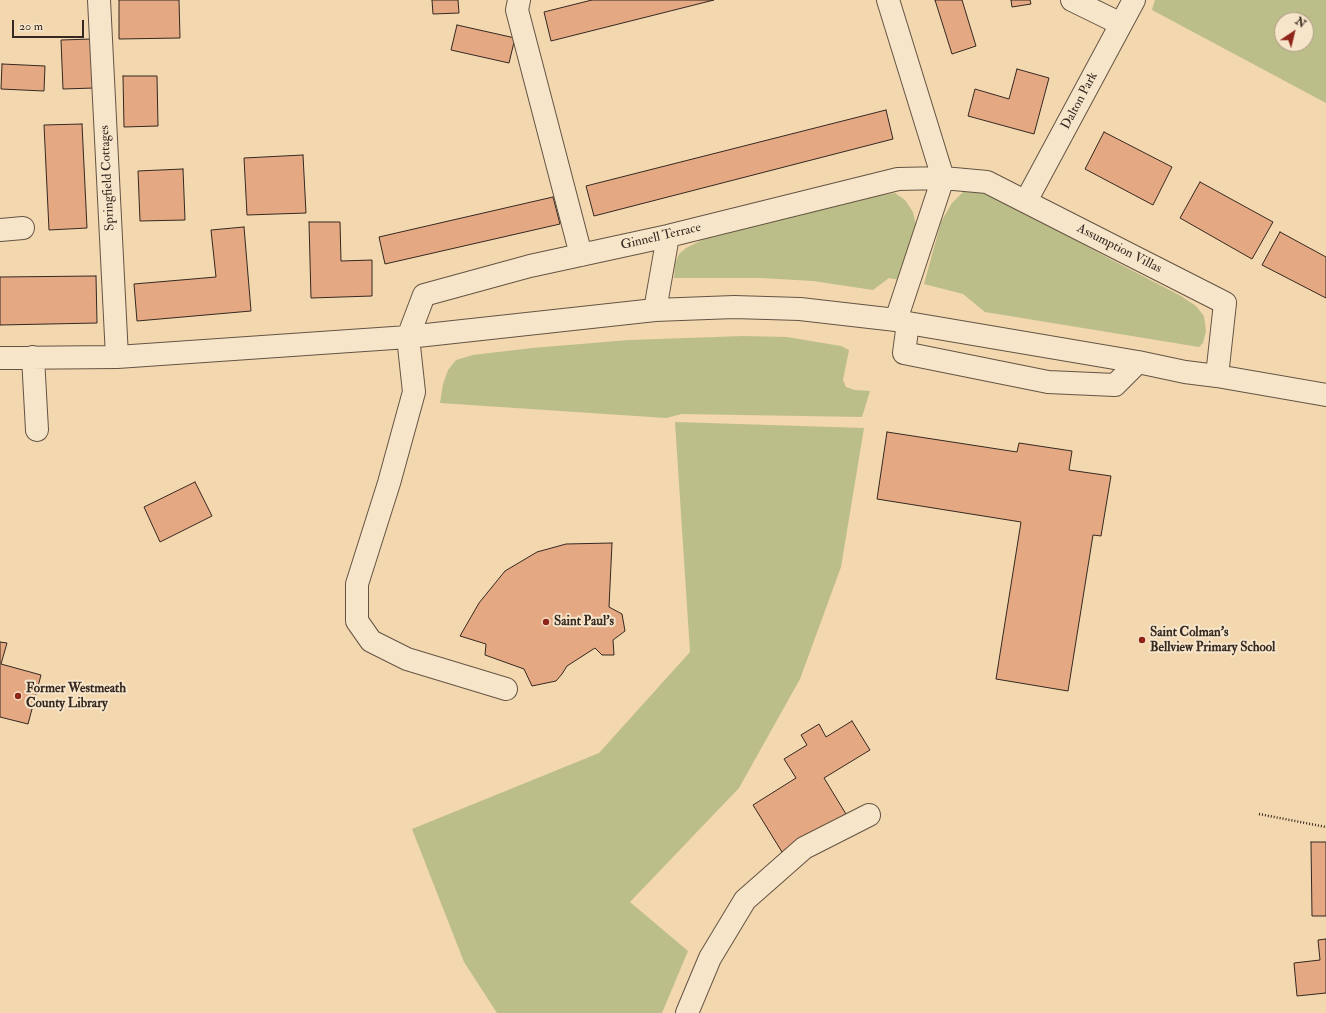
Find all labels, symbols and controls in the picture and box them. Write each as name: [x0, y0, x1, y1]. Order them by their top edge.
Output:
scale bar: [14, 12, 86, 38]
north arrow: [1274, 12, 1314, 52]
text: N: [1293, 14, 1308, 31]
text: 20 m: [19, 19, 43, 34]
street label: Dalton Park: [1058, 70, 1102, 132]
street label: Springfield Cottages: [97, 125, 119, 231]
street label: Ginnell Terrace: [619, 220, 703, 254]
street label: Assumption Villas: [1074, 221, 1164, 277]
place label: Saint Paul's: [554, 614, 614, 630]
marker: Saint Paul's: [541, 617, 551, 627]
place label: Saint Colman's Bellview Primary School: [1150, 625, 1275, 656]
marker: Saint Colman's Bellview Primary School: [1137, 635, 1147, 645]
place label: Former Westmeath County Library: [26, 681, 126, 712]
marker: Former Westmeath County Library: [13, 691, 23, 701]

